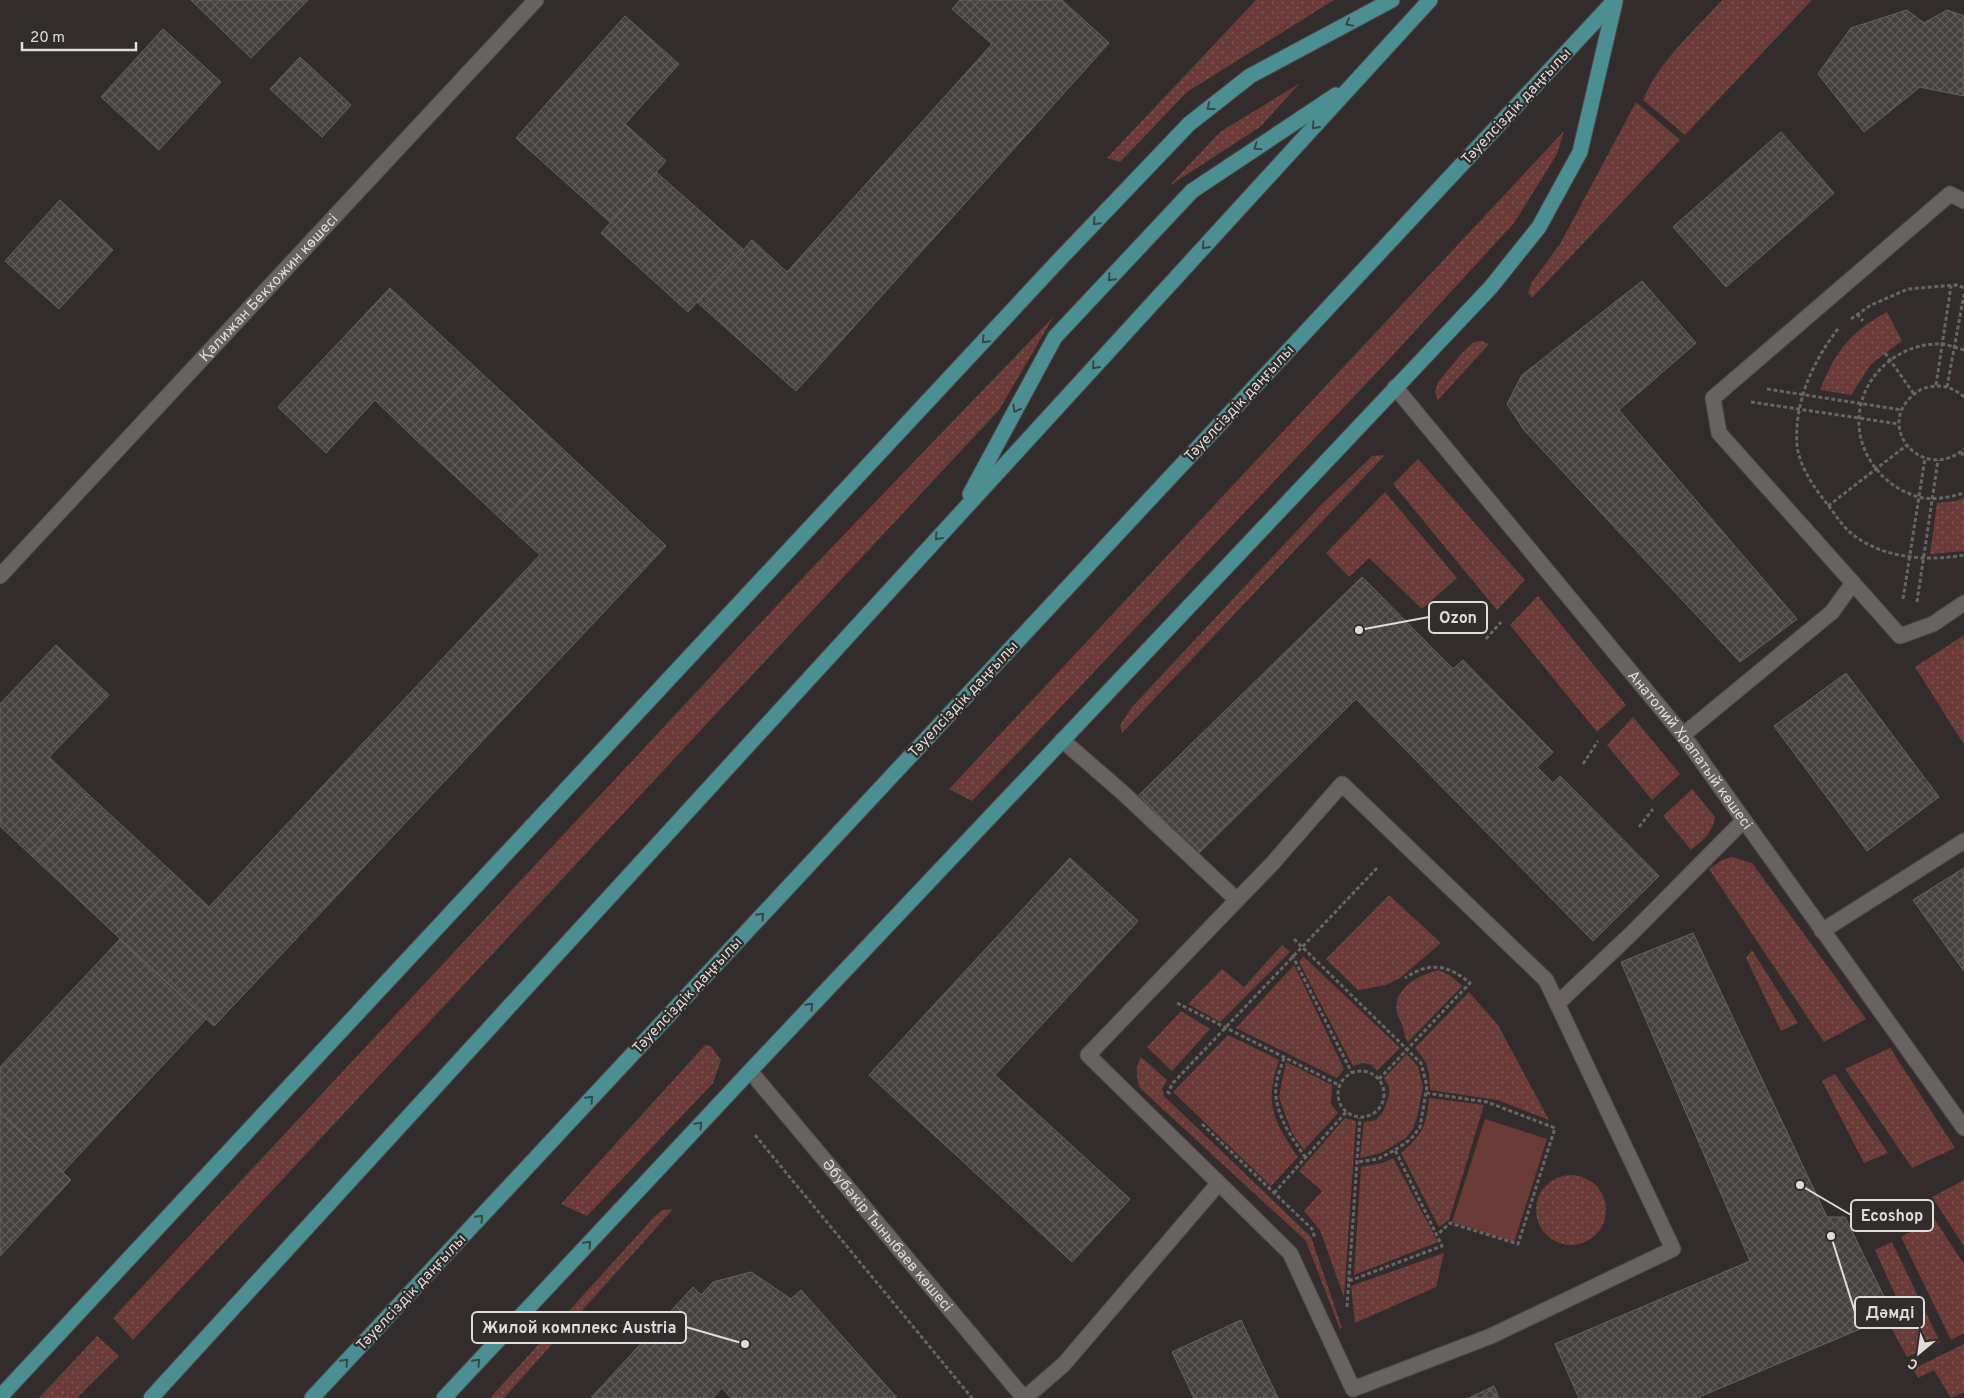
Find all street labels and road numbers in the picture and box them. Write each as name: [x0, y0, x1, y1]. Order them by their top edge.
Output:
street label: Тәуелсіздік даңғылы: [1458, 45, 1576, 169]
street label: Қалижан Бекхожин көшесі: [196, 211, 343, 367]
street label: Тәуелсіздік даңғылы: [1181, 342, 1299, 466]
street label: Тәуелсіздік даңғылы: [905, 638, 1023, 762]
street label: Анатолий Храпатый көшесі: [1623, 667, 1756, 834]
street label: Тәуелсіздік даңғылы: [629, 934, 747, 1058]
street label: Әбубәкір Тыныбаев көшесі: [817, 1156, 956, 1316]
street label: Тәуелсіздік даңғылы: [353, 1231, 471, 1355]

